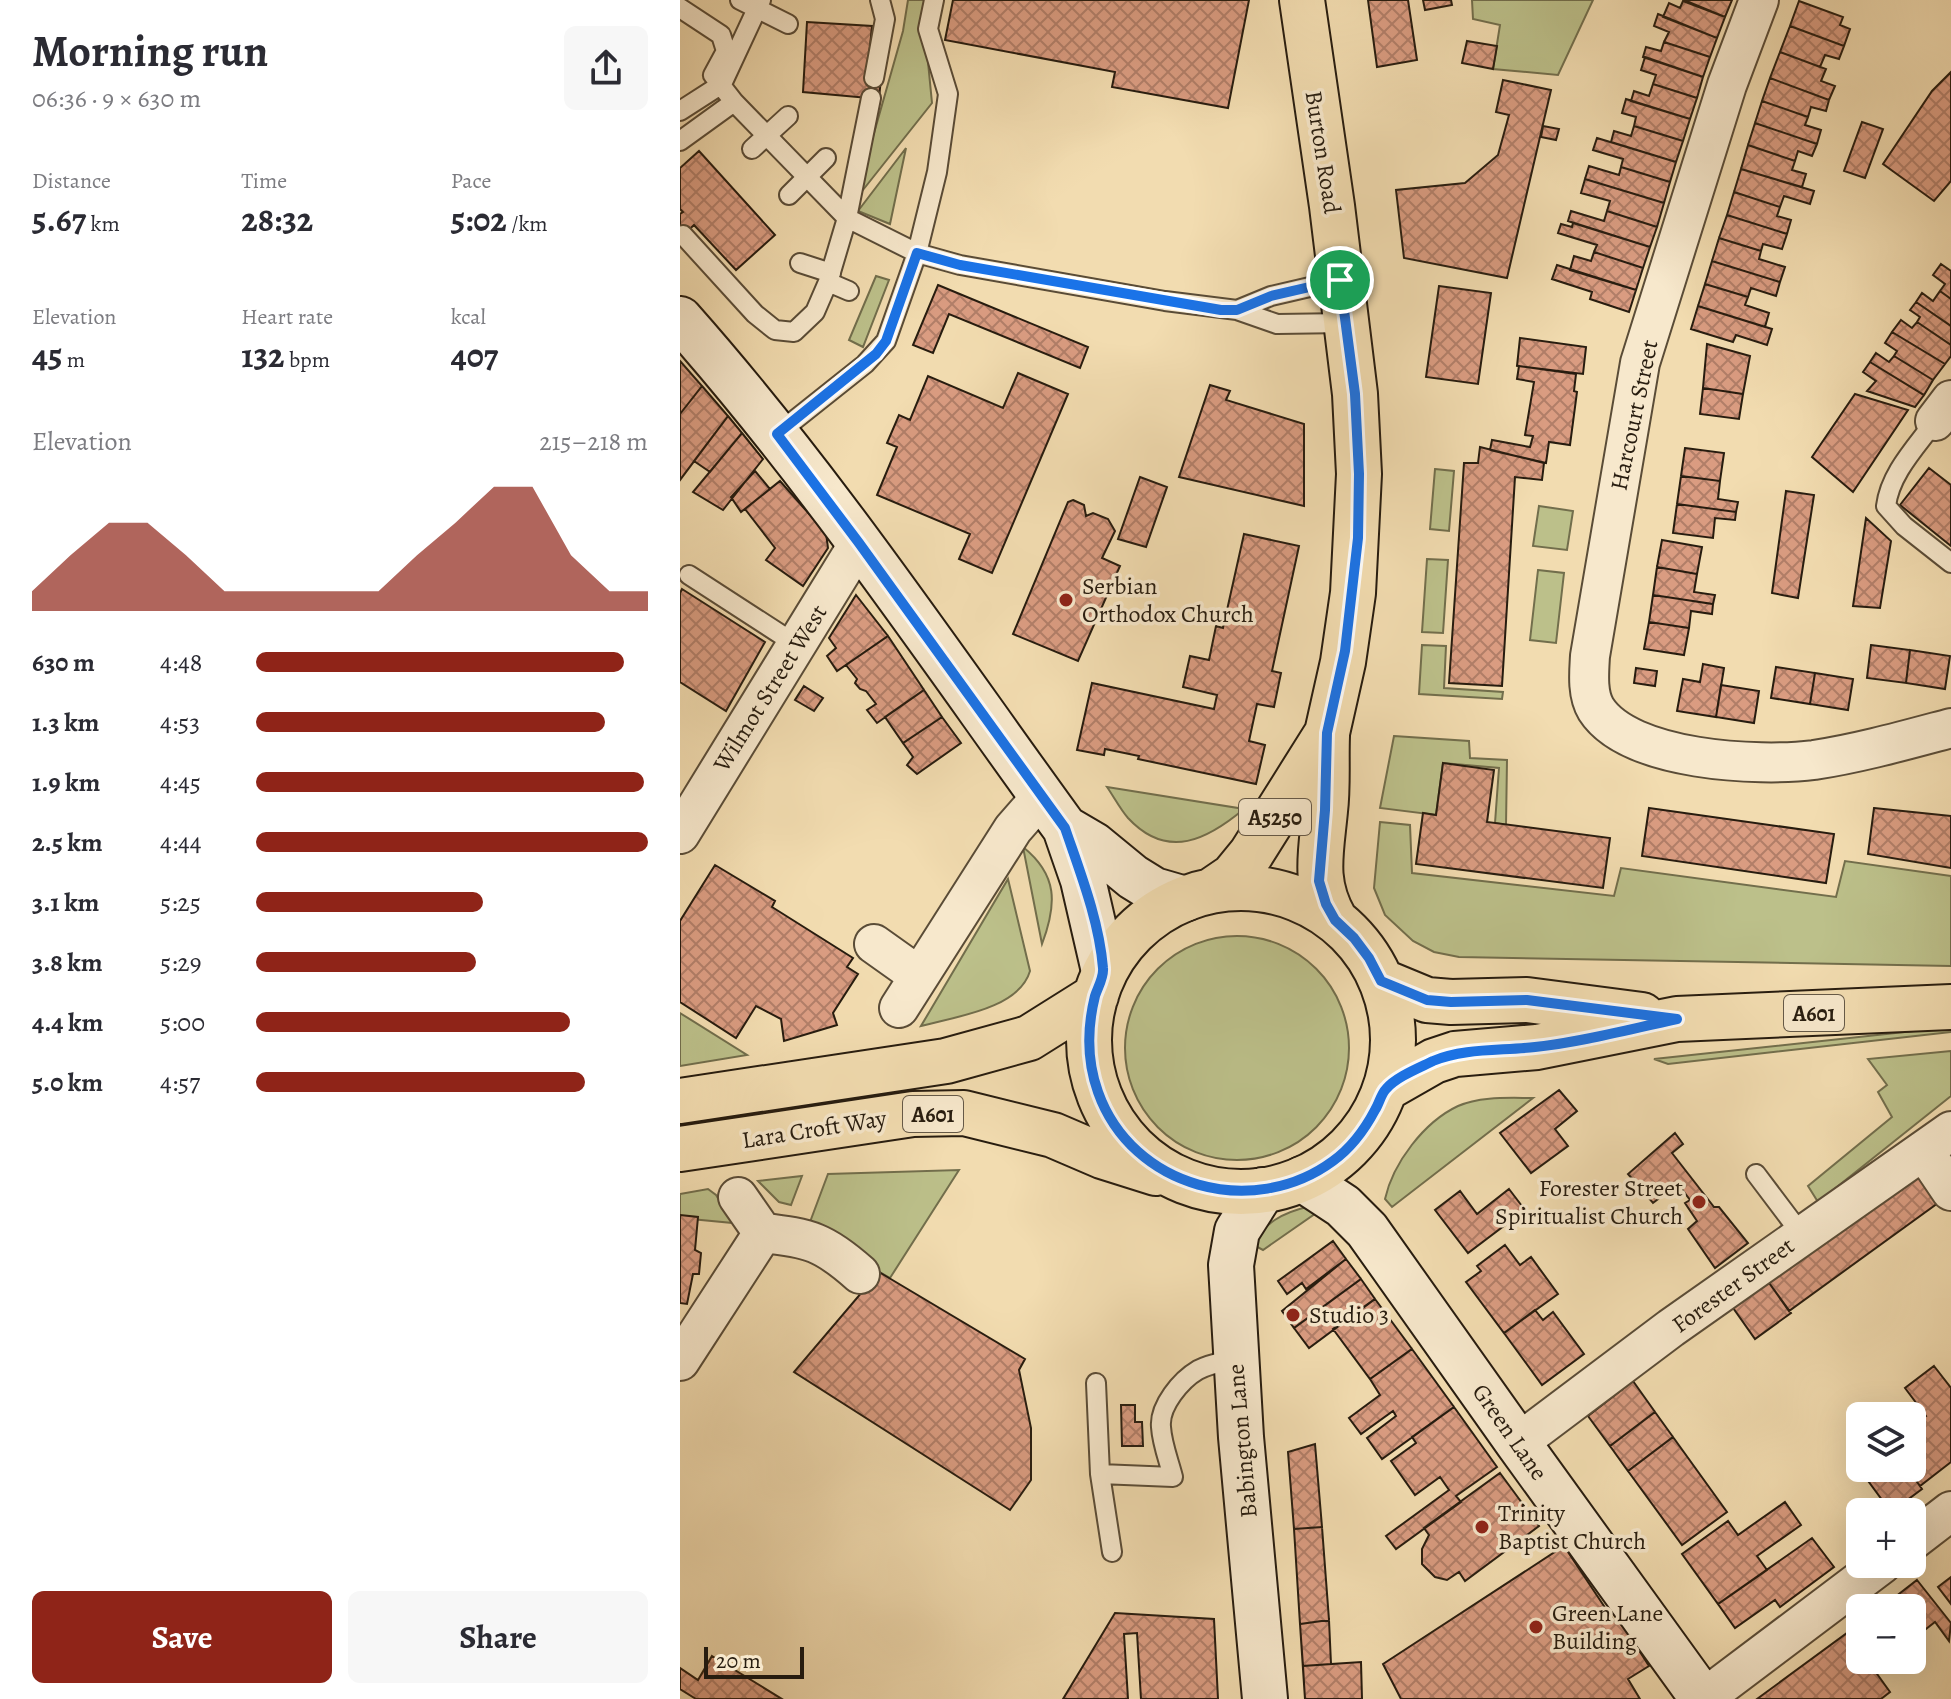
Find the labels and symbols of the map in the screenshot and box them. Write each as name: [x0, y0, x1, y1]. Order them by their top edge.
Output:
street label: Burton Road: [1297, 88, 1349, 216]
pin: [1306, 246, 1374, 314]
street label: Harcourt Street: [1602, 337, 1666, 493]
place label: Serbian Orthodox Church: [1082, 570, 1254, 630]
marker: Serbian Orthodox Church: [1057, 591, 1075, 609]
street label: Wilmot Street West: [705, 598, 834, 778]
road number: A5250: [1239, 799, 1311, 835]
road number: A601: [1784, 995, 1844, 1031]
road number: A601: [903, 1096, 963, 1132]
street label: Lara Croft Way: [739, 1102, 889, 1156]
place label: Forester Street Spiritualist Church: [1495, 1172, 1683, 1232]
marker: Forester Street Spiritualist Church: [1690, 1193, 1708, 1211]
street label: Forester Street: [1665, 1230, 1801, 1340]
place label: Studio 3: [1309, 1299, 1389, 1331]
marker: Studio 3: [1284, 1306, 1302, 1324]
street label: Babington Lane: [1219, 1363, 1265, 1519]
street label: Green Lane: [1465, 1377, 1555, 1487]
place label: Trinity Baptist Church: [1498, 1497, 1646, 1557]
marker: Trinity Baptist Church: [1473, 1518, 1491, 1536]
place label: Green Lane Building: [1552, 1597, 1663, 1657]
marker: Green Lane Building: [1527, 1618, 1545, 1636]
scale bar: [704, 1643, 804, 1679]

